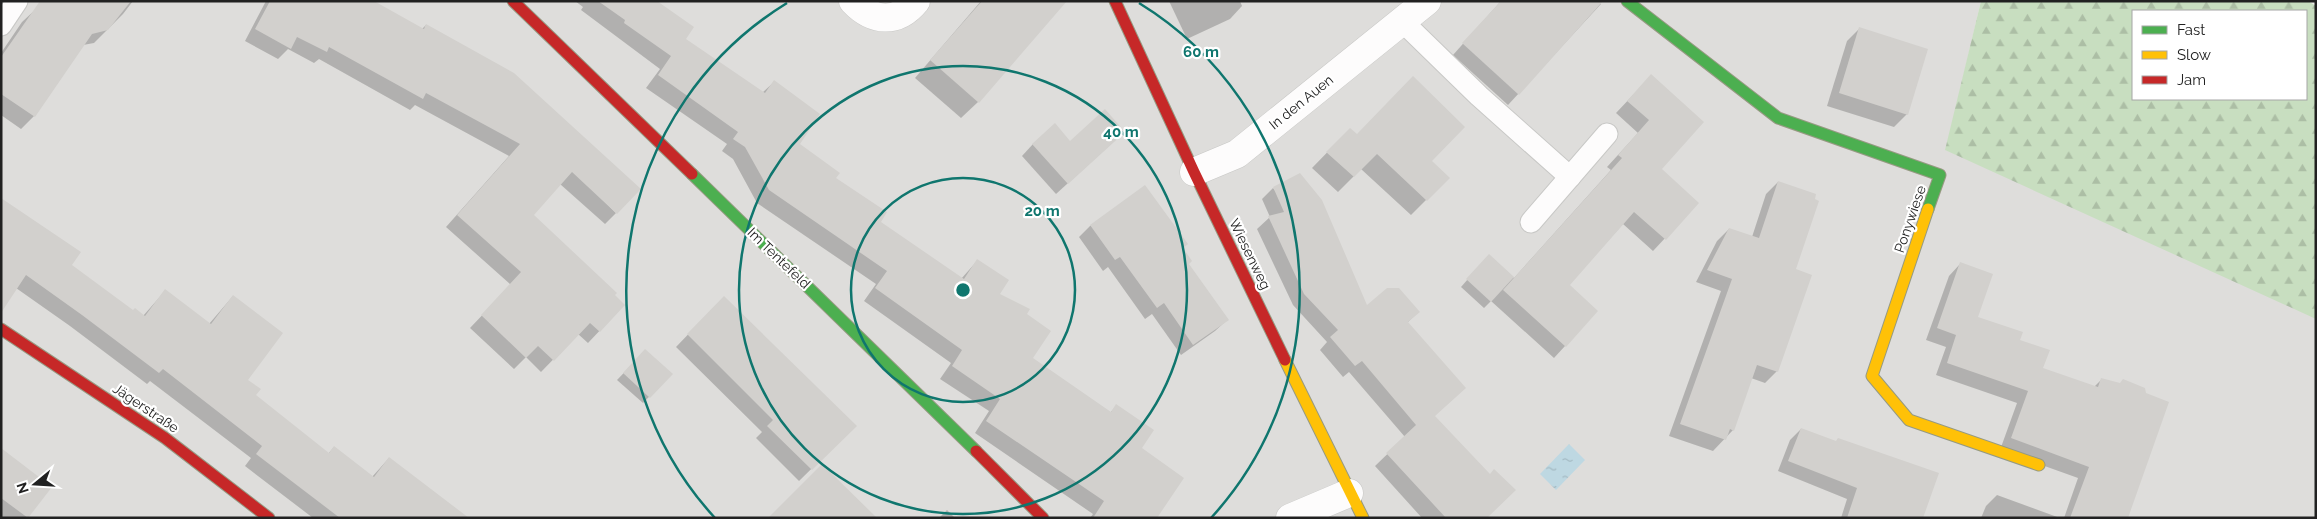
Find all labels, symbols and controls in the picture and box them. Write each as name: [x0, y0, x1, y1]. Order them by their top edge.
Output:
legend: [2132, 10, 2307, 100]
text: Fast: [2177, 21, 2205, 39]
text: 60 m: [1183, 43, 1219, 61]
text: Slow: [2177, 46, 2211, 64]
street label: In den Auen: [1266, 71, 1336, 133]
text: Jam: [2177, 71, 2206, 89]
text: 40 m: [1103, 123, 1139, 141]
street label: Ponywiese: [1891, 183, 1929, 255]
text: 20 m: [1024, 202, 1060, 220]
street label: Wiesenweg: [1226, 216, 1274, 292]
street label: Im Tentefeld: [744, 224, 814, 292]
centre of rings: [954, 281, 972, 299]
street label: Jägerstraße: [110, 380, 182, 436]
north arrow: [10, 459, 60, 509]
text: N: [13, 480, 32, 496]

